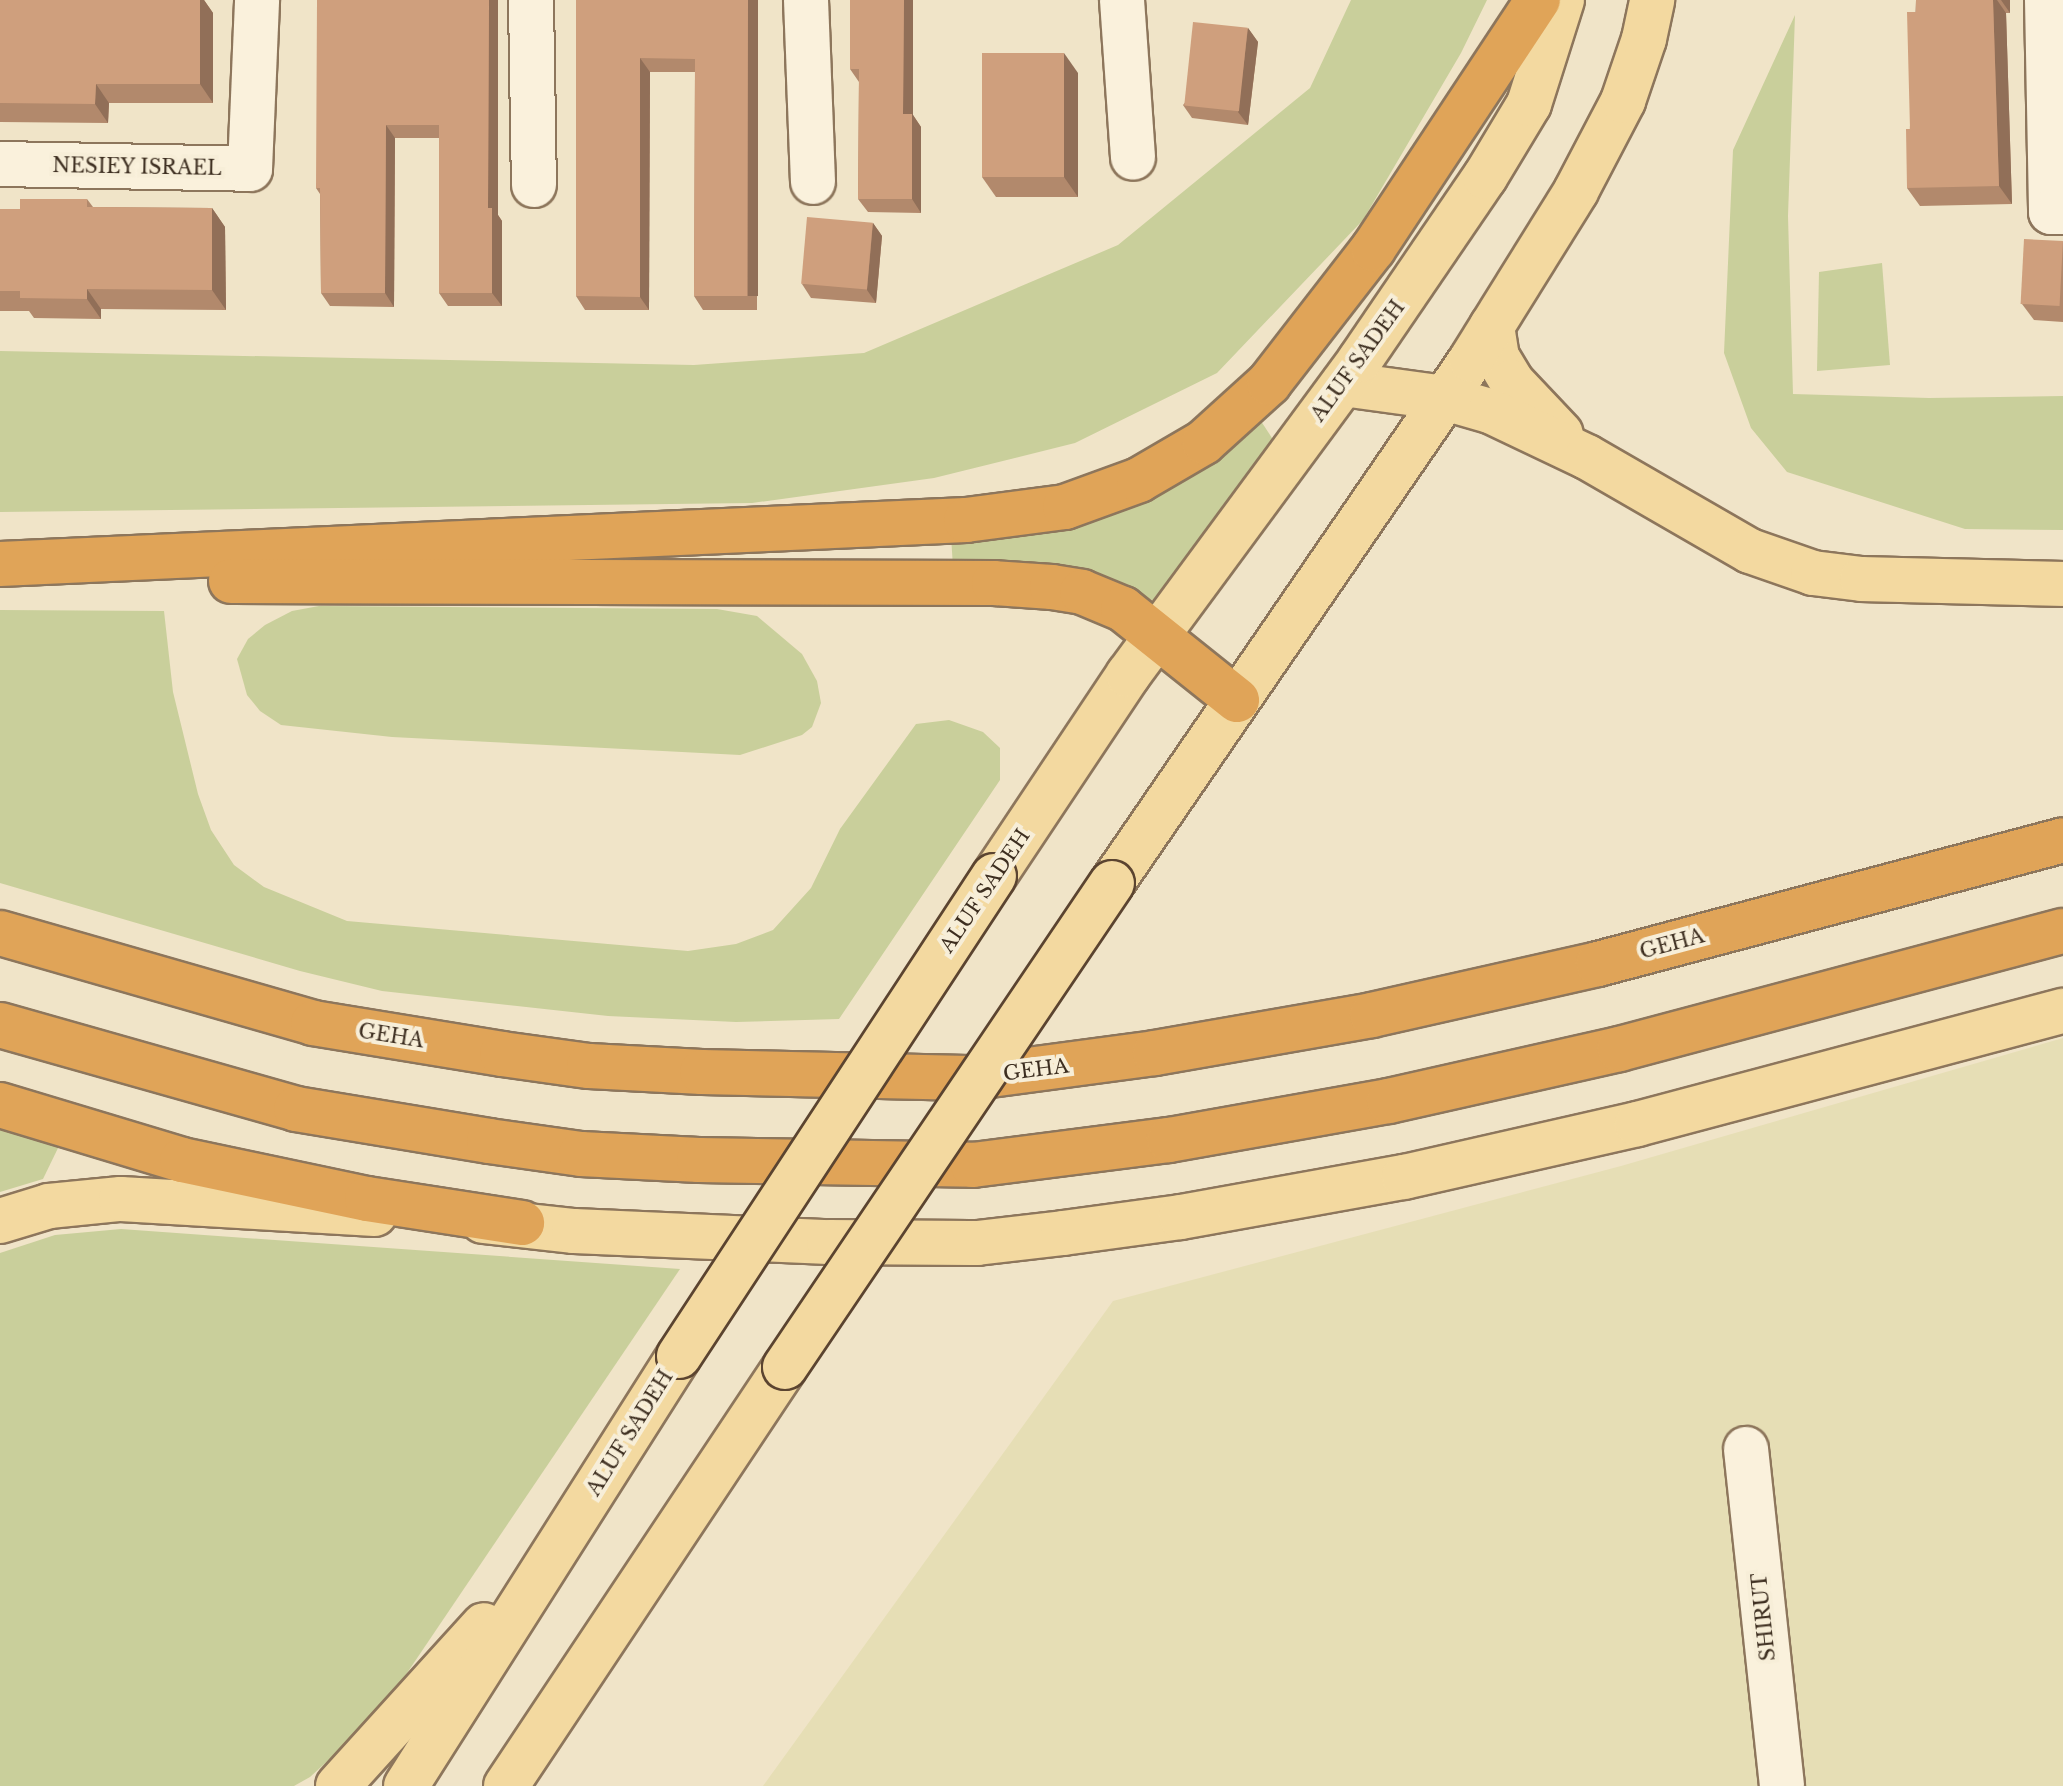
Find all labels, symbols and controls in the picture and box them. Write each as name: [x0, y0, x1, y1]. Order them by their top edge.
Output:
street label: NESIEY ISRAEL: [52, 154, 222, 180]
street label: ALUF SADEH: [1306, 296, 1410, 426]
street label: ALUF SADEH: [935, 824, 1035, 958]
street label: GEHA: [1637, 924, 1707, 964]
street label: GEHA: [357, 1019, 425, 1053]
street label: GEHA: [1002, 1054, 1070, 1086]
street label: ALUF SADEH: [582, 1365, 678, 1501]
street label: SHIRUT: [1747, 1572, 1781, 1662]

